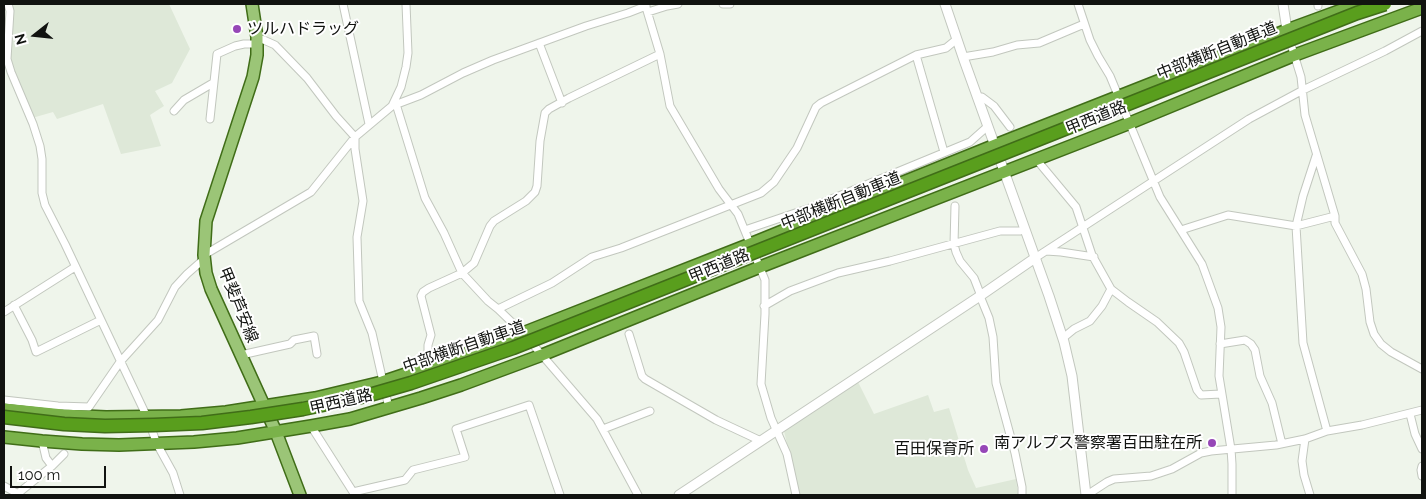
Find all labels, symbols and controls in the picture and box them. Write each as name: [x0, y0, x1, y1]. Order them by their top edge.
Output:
north arrow: [10, 10, 60, 60]
street label: 中部横断自動車道: [1154, 18, 1280, 84]
place label: ツルハドラッグ: [247, 19, 359, 39]
marker: ツルハドラッグ: [231, 23, 243, 35]
text: N: [11, 32, 30, 46]
street label: 甲西道路: [1063, 97, 1129, 139]
street label: 中部横断自動車道: [778, 168, 904, 234]
street label: 甲西道路: [686, 245, 752, 287]
street label: 甲斐芦安線: [214, 264, 262, 346]
street label: 中部横断自動車道: [400, 317, 528, 377]
street label: 甲西道路: [308, 385, 374, 419]
place label: 南アルプス警察署百田駐在所: [994, 433, 1202, 453]
marker: 南アルプス警察署百田駐在所: [1206, 437, 1218, 449]
place label: 百田保育所: [894, 439, 974, 459]
marker: 百田保育所: [978, 443, 990, 455]
scale bar: [12, 456, 109, 488]
text: 100 m: [18, 466, 60, 484]

